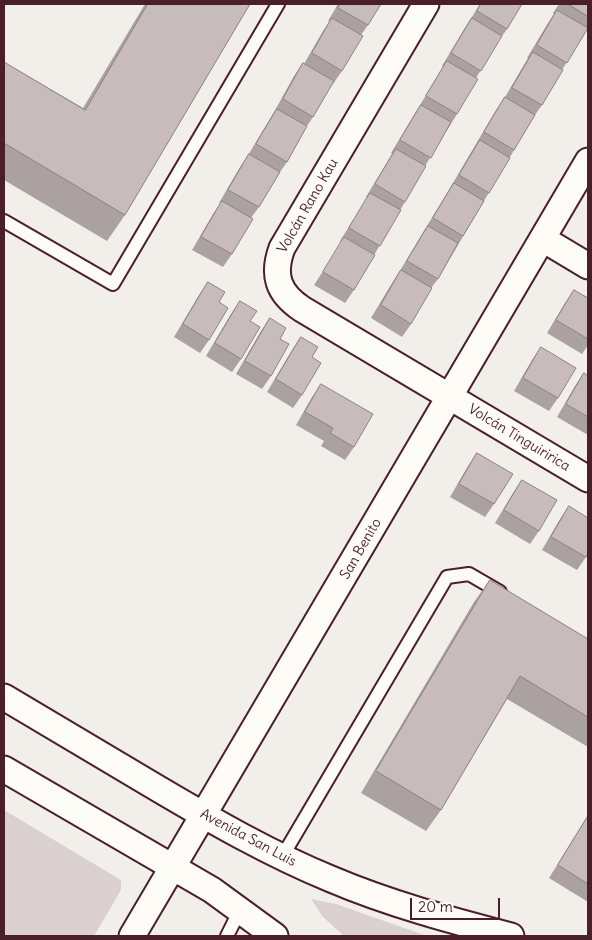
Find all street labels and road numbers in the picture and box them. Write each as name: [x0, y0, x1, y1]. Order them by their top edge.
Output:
street label: Volcán Rano Kau: [274, 156, 342, 256]
street label: Volcán Tinguiririca: [465, 401, 573, 475]
street label: San Benito: [337, 515, 385, 583]
street label: Avenida San Luis: [197, 806, 299, 870]

